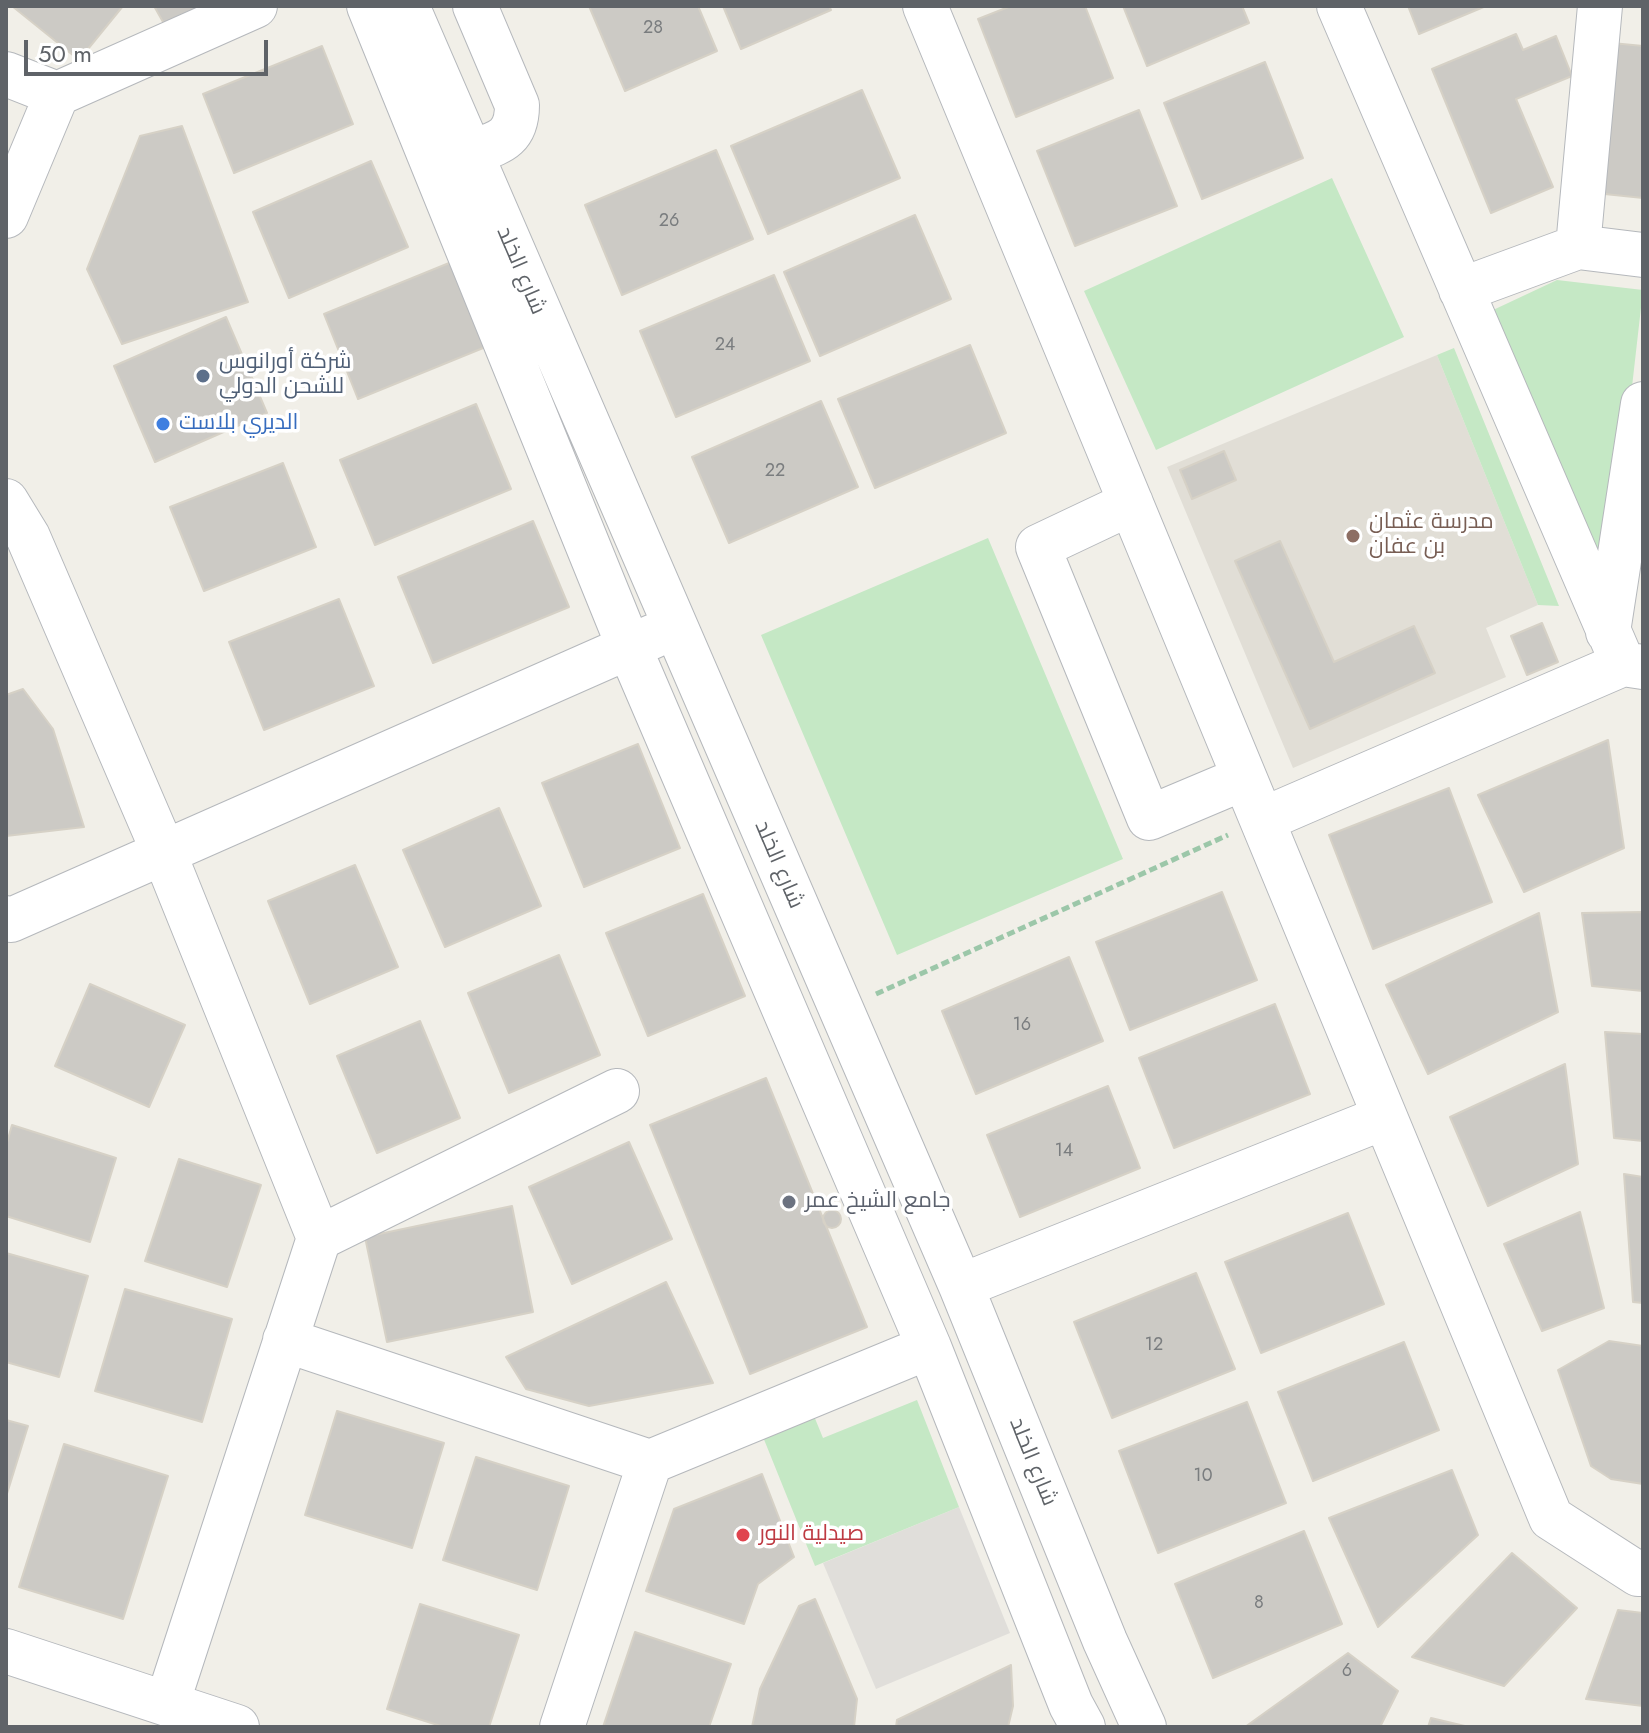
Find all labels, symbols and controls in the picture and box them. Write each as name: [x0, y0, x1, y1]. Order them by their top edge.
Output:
house number: 28: [643, 18, 663, 40]
scale bar: [28, 24, 272, 74]
text: 50 m: [38, 36, 92, 71]
house number: 26: [659, 211, 679, 233]
street label: شارع الخلد: [490, 223, 550, 319]
house number: 24: [715, 335, 735, 357]
place label: شركة أورانوس للشحن الدولي: [219, 350, 351, 402]
marker: شركة أورانوس للشحن الدولي: [194, 367, 212, 385]
place label: الديري بلاست: [179, 411, 298, 437]
marker: الديري بلاست: [154, 415, 172, 433]
house number: 22: [765, 461, 785, 483]
place label: مدرسة عثمان بن عفان: [1369, 510, 1494, 562]
marker: مدرسة عثمان بن عفان: [1344, 527, 1362, 545]
street label: شارع الخلد: [748, 817, 808, 913]
house number: 16: [1013, 1015, 1031, 1037]
house number: 14: [1055, 1141, 1073, 1163]
place label: جامع الشيخ عمر: [805, 1189, 951, 1215]
marker: جامع الشيخ عمر: [780, 1193, 798, 1211]
house number: 12: [1145, 1335, 1163, 1357]
street label: شارع الخلد: [1002, 1414, 1062, 1510]
house number: 10: [1194, 1466, 1212, 1488]
place label: صيدلية النور: [759, 1522, 864, 1548]
marker: صيدلية النور: [734, 1526, 752, 1544]
house number: 8: [1254, 1593, 1264, 1615]
house number: 6: [1342, 1661, 1352, 1683]

